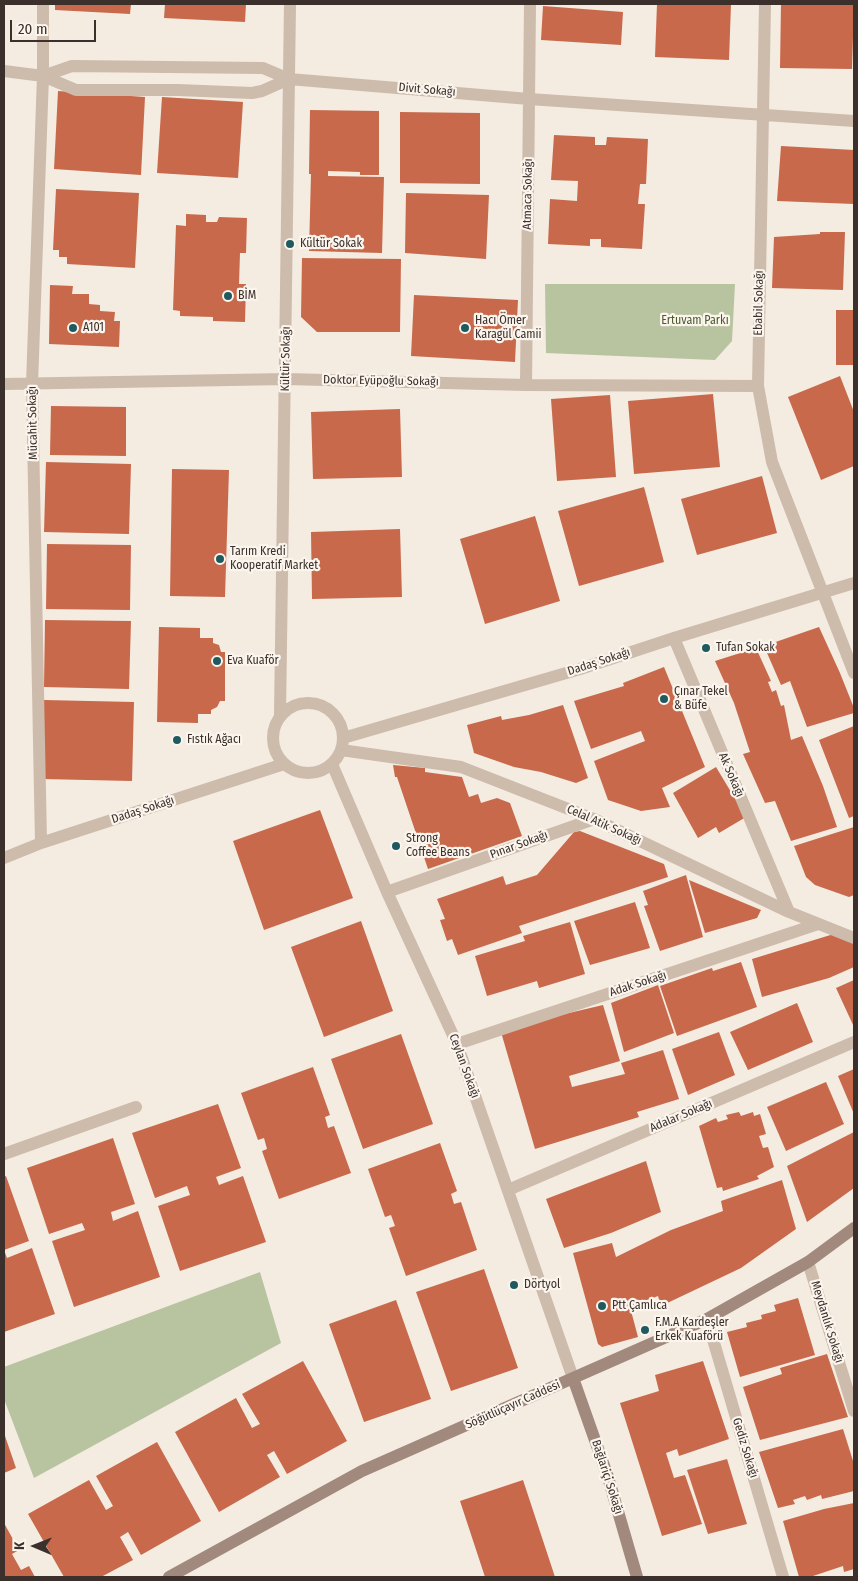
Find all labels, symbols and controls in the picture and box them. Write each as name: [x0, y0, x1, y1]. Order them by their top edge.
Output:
scale bar: [12, 10, 99, 42]
text: 20 m: [18, 20, 48, 38]
street label: Divit Sokağı: [398, 80, 456, 100]
street label: Atmaca Sokağı: [520, 158, 536, 230]
place label: Kültür Sokak: [300, 237, 362, 251]
marker: Kültür Sokak: [284, 238, 296, 250]
street label: Ebabil Sokağı: [751, 270, 767, 336]
place label: BİM: [238, 289, 256, 303]
marker: BİM: [222, 290, 234, 302]
place label: Hacı Ömer Karagül Camii: [475, 314, 542, 342]
park label: Ertuvam Parkı: [661, 314, 729, 328]
place label: A101: [83, 321, 104, 335]
marker: A101: [67, 322, 79, 334]
marker: Hacı Ömer Karagül Camii: [459, 322, 471, 334]
street label: Kültür Sokağı: [278, 326, 294, 392]
street label: Doktor Eyüpoğlu Sokağı: [323, 373, 439, 389]
street label: Mücahit Sokağı: [25, 386, 41, 460]
place label: Tarım Kredi Kooperatif Market: [230, 545, 318, 573]
marker: Tarım Kredi Kooperatif Market: [214, 553, 226, 565]
place label: Tufan Sokak: [716, 641, 775, 655]
marker: Tufan Sokak: [700, 642, 712, 654]
street label: Dadaş Sokağı: [566, 645, 632, 679]
place label: Eva Kuaför: [227, 654, 279, 668]
marker: Eva Kuaför: [211, 655, 223, 667]
place label: Çınar Tekel & Büfe: [674, 685, 728, 713]
marker: Çınar Tekel & Büfe: [658, 693, 670, 705]
place label: Fıstık Ağacı: [187, 733, 241, 747]
marker: Fıstık Ağacı: [171, 734, 183, 746]
street label: Ak Sokağı: [715, 751, 747, 799]
street label: Dadaş Sokağı: [110, 793, 176, 827]
street label: Celal Atik Sokağı: [564, 802, 644, 848]
street label: Pınar Sokağı: [488, 828, 550, 862]
place label: Strong Coffee Beans: [406, 832, 470, 860]
marker: Strong Coffee Beans: [390, 840, 402, 852]
street label: Adak Sokağı: [608, 968, 668, 1000]
street label: Ceylan Sokağı: [446, 1032, 482, 1100]
street label: Adalar Sokağı: [648, 1096, 714, 1136]
place label: Dörtyol: [524, 1278, 560, 1292]
marker: Dörtyol: [508, 1279, 520, 1291]
street label: Meydanlık Sokağı: [808, 1279, 846, 1365]
place label: Ptt Çamlıca: [612, 1299, 667, 1313]
marker: Ptt Çamlıca: [596, 1300, 608, 1312]
place label: F.M.A Kardeşler Erkek Kuaförü: [655, 1316, 729, 1344]
marker: F.M.A Kardeşler Erkek Kuaförü: [639, 1324, 651, 1336]
street label: Söğütlüçayır Caddesi: [463, 1378, 563, 1432]
street label: Gediz Sokağı: [729, 1416, 761, 1480]
street label: Bağlariçi Sokağı: [588, 1438, 626, 1516]
north arrow: [10, 1521, 60, 1571]
text: K: [11, 1542, 28, 1550]

